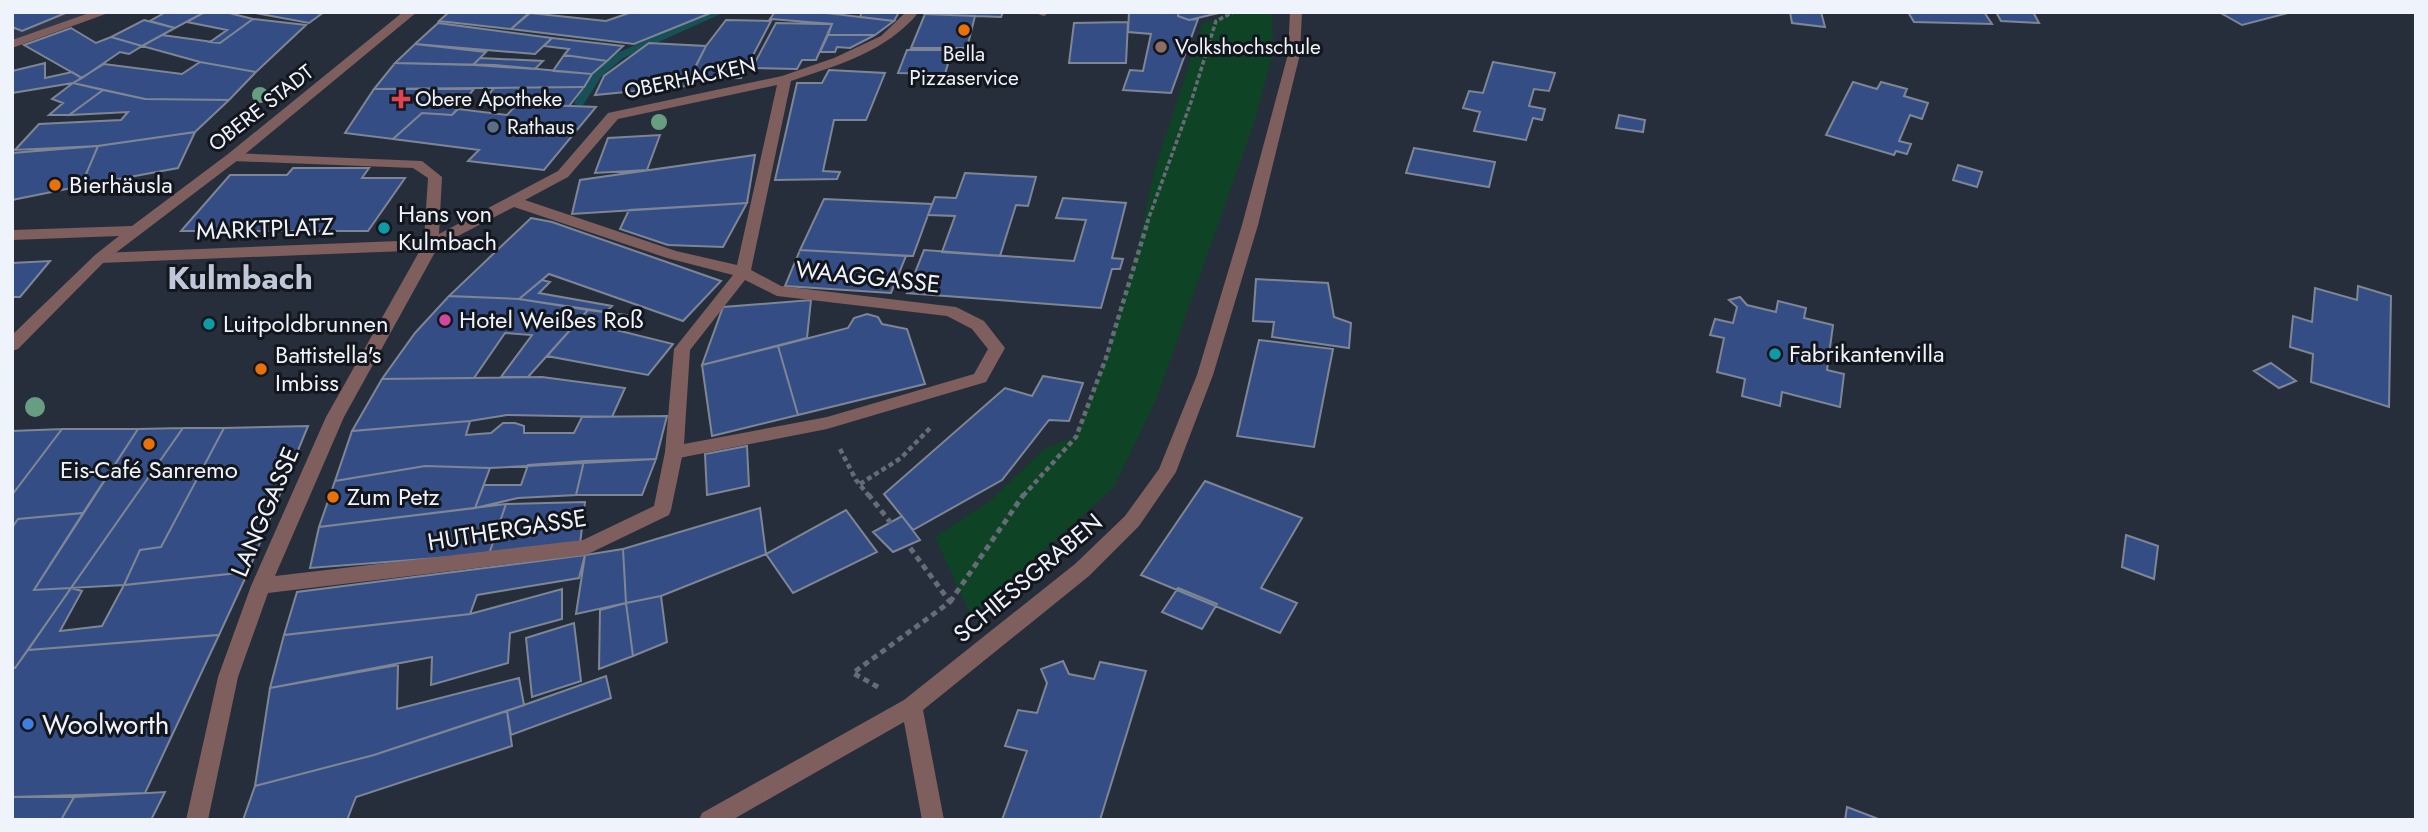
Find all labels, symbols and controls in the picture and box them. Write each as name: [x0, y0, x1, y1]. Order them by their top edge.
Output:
marker: Bella Pizzaservice: [956, 22, 972, 38]
place label: Volkshochschule: [1175, 32, 1321, 62]
place label: Bella Pizzaservice: [909, 39, 1019, 93]
marker: Volkshochschule: [1153, 39, 1169, 55]
street label: OBERHACKEN: [621, 49, 759, 107]
street label: OBERE STADT: [202, 57, 320, 159]
place label: Obere Apotheke: [415, 84, 562, 114]
marker: Obere Apotheke: [393, 91, 409, 107]
place label: Rathaus: [507, 112, 575, 142]
marker: Rathaus: [485, 119, 501, 135]
place label: Bierhäusla: [69, 167, 173, 202]
marker: Bierhäusla: [47, 177, 63, 193]
place label: Hans von Kulmbach: [398, 196, 497, 259]
street label: MARKTPLATZ: [195, 209, 335, 248]
marker: Hans von Kulmbach: [376, 220, 392, 236]
street label: WAAGGASSE: [794, 252, 942, 301]
district label: Kulmbach: [167, 255, 313, 301]
place label: Hotel Weißes Roß: [459, 302, 643, 337]
place label: Luitpoldbrunnen: [223, 306, 389, 341]
marker: Hotel Weißes Roß: [437, 312, 453, 328]
marker: Luitpoldbrunnen: [201, 316, 217, 332]
place label: Fabrikantenvilla: [1789, 336, 1945, 371]
place label: Battistella's Imbiss: [275, 337, 381, 400]
marker: Fabrikantenvilla: [1767, 346, 1783, 362]
marker: Battistella's Imbiss: [253, 361, 269, 377]
marker: Eis-Café Sanremo: [141, 436, 157, 452]
street label: LANGGASSE: [222, 442, 308, 582]
place label: Eis-Café Sanremo: [60, 452, 238, 487]
place label: Zum Petz: [347, 479, 439, 514]
marker: Zum Petz: [325, 489, 341, 505]
street label: HUTHERGASSE: [425, 500, 589, 559]
street label: SCHIESSGRABEN: [945, 505, 1110, 651]
place label: Woolworth: [42, 704, 169, 745]
marker: Woolworth: [20, 716, 36, 732]

